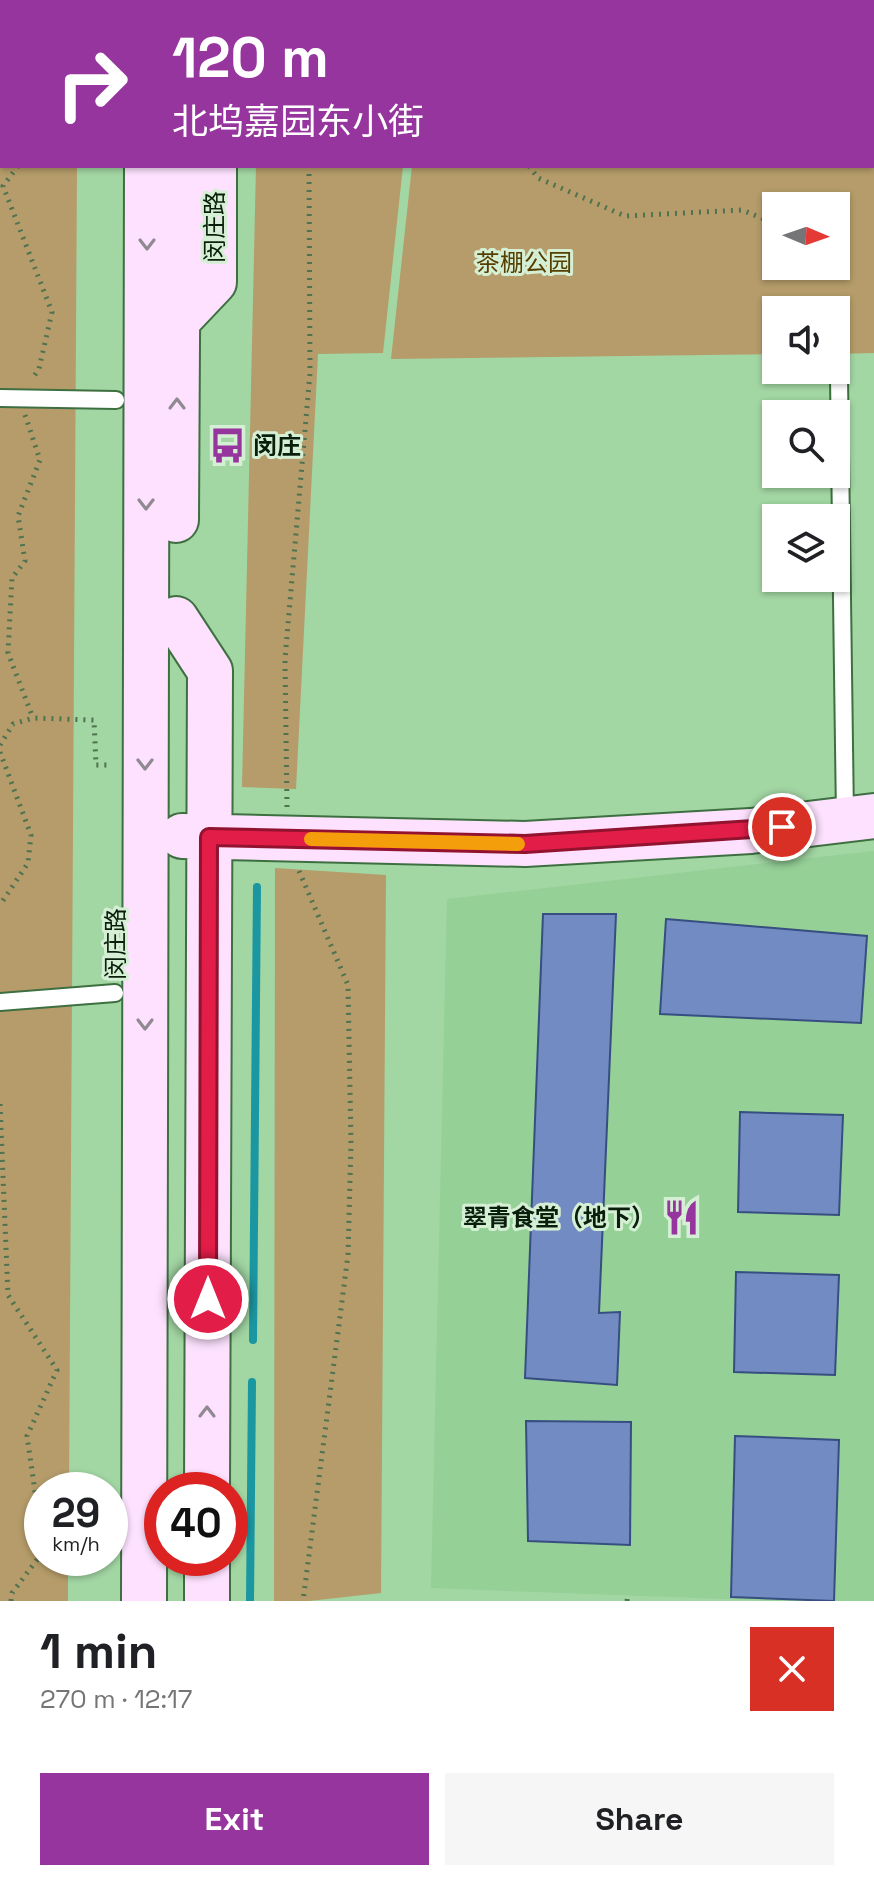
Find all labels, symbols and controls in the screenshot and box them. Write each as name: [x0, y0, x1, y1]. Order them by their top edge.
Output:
text: 120 m: [172, 22, 329, 93]
icon: right: [40, 32, 144, 136]
text: 北坞嘉园东小街: [172, 99, 424, 145]
street label: 闵庄路: [199, 191, 230, 263]
north arrow: [762, 192, 850, 280]
map controls: [762, 192, 850, 592]
one-way arrow: [138, 238, 155, 251]
park label: 茶棚公园: [476, 247, 572, 278]
button: sound: [762, 296, 850, 384]
one-way arrow: [168, 397, 186, 410]
button: search: [762, 400, 850, 488]
bus stop icon: 闵庄: [208, 426, 246, 464]
place label: 闵庄: [253, 430, 301, 461]
one-way arrow: [137, 498, 155, 511]
button: layers: [762, 504, 850, 592]
one-way arrow: [136, 758, 154, 771]
pin: [748, 793, 816, 861]
icon: arrive: [760, 805, 804, 849]
street label: 闵庄路: [100, 908, 131, 980]
one-way arrow: [136, 1018, 154, 1031]
restaurant icon: 翠青食堂（地下）: [662, 1198, 700, 1236]
place label: 翠青食堂（地下）: [463, 1202, 655, 1233]
position arrow: [166, 1257, 250, 1341]
one-way arrow: [198, 1405, 216, 1418]
speed limit sign: 40: [144, 1472, 248, 1576]
text: 29: [52, 1488, 100, 1539]
text: km/h: [52, 1531, 100, 1557]
text: 1 min: [40, 1621, 157, 1682]
button: close: [750, 1627, 834, 1711]
text: 270 m · 12:17: [40, 1682, 193, 1716]
button: Exit: [40, 1773, 429, 1865]
button: Share: [445, 1773, 834, 1865]

